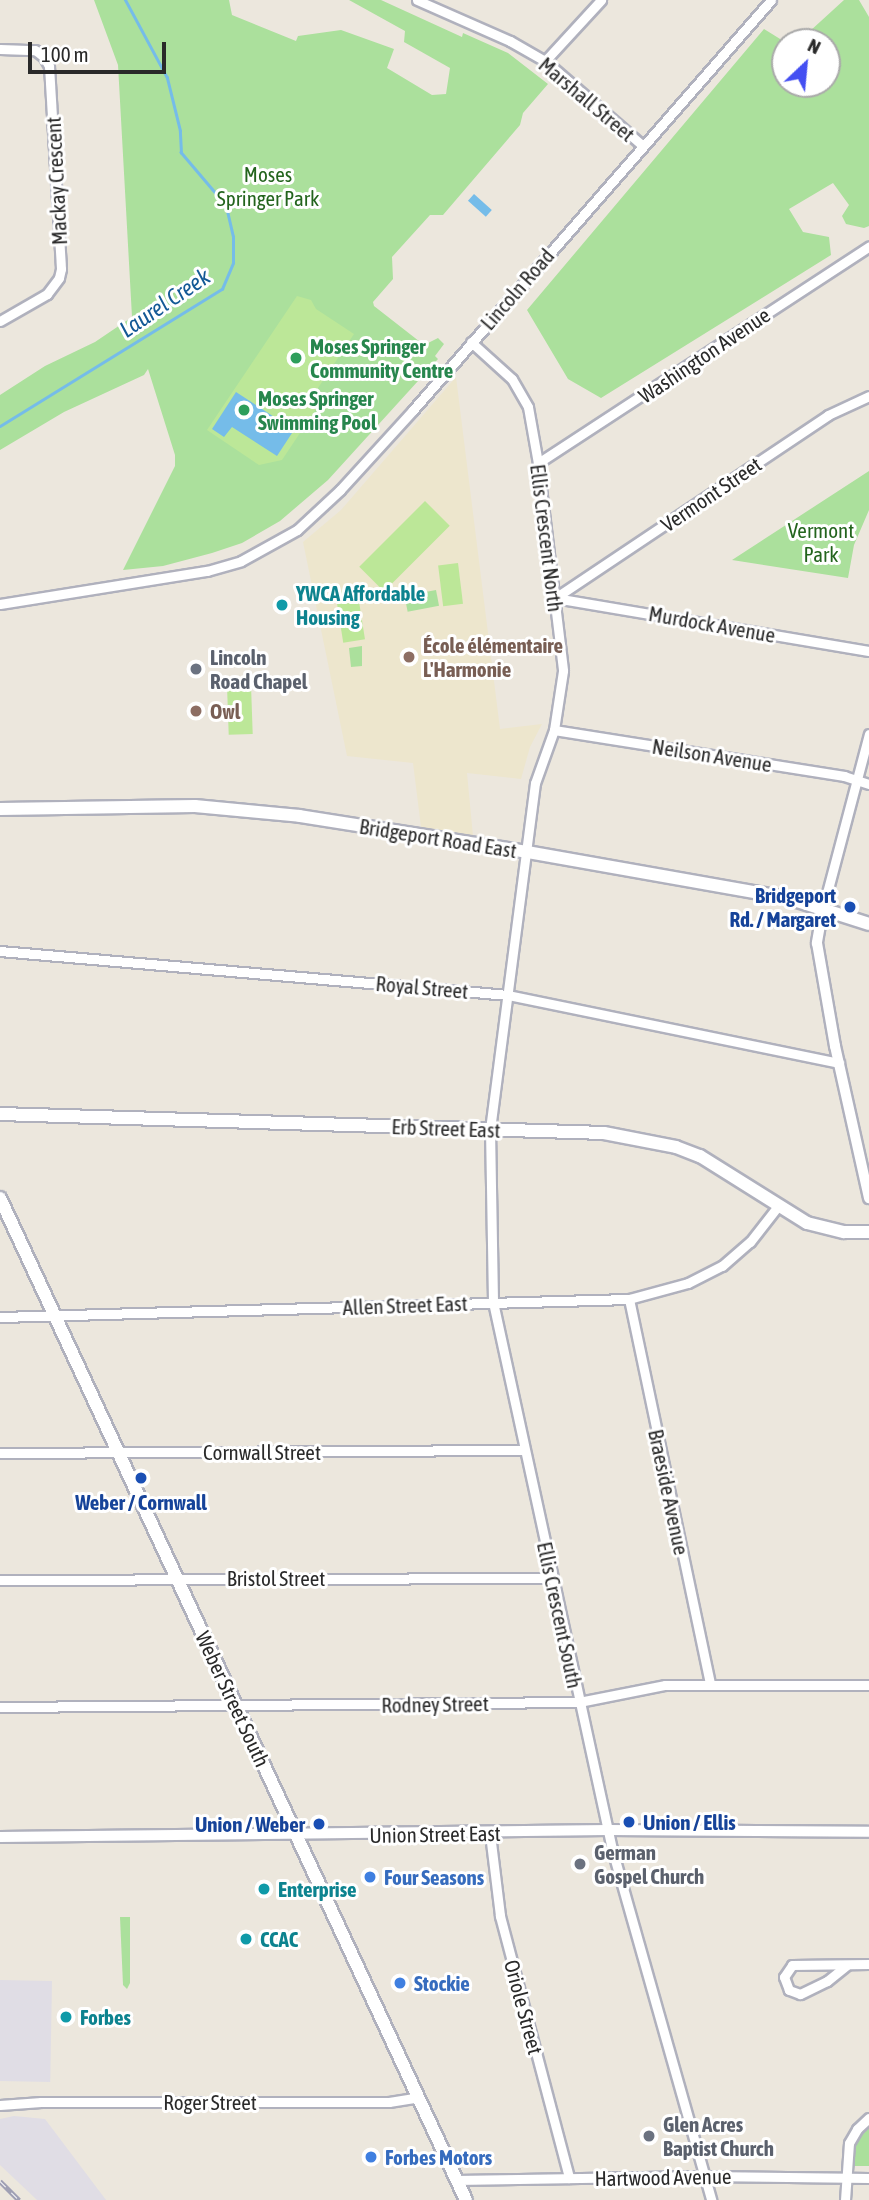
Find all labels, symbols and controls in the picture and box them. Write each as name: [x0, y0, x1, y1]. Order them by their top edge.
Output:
scale bar: [32, 28, 170, 72]
north arrow: [771, 28, 841, 98]
text: N: [804, 34, 824, 58]
text: 100 m: [41, 42, 89, 66]
street label: Marshall Street: [534, 52, 640, 146]
street label: Mackay Crescent: [40, 116, 72, 246]
park label: Moses Springer Park: [217, 161, 319, 211]
street label: Lincoln Road: [475, 243, 559, 335]
water label: Laurel Creek: [114, 263, 216, 343]
street label: Washington Avenue: [634, 302, 774, 408]
place label: Moses Springer Community Centre: [310, 333, 453, 383]
marker: Moses Springer Community Centre: [288, 350, 304, 366]
place label: Moses Springer Swimming Pool: [258, 385, 377, 435]
marker: Moses Springer Swimming Pool: [236, 402, 252, 418]
street label: Vermont Street: [656, 451, 766, 537]
street label: Ellis Crescent North: [525, 463, 569, 613]
park label: Vermont Park: [788, 517, 854, 567]
place label: YWCA Affordable Housing: [296, 580, 425, 630]
marker: YWCA Affordable Housing: [274, 597, 290, 613]
street label: Murdock Avenue: [647, 600, 777, 648]
place label: École élémentaire L'Harmonie: [423, 632, 563, 682]
place label: Lincoln Road Chapel: [210, 644, 307, 694]
marker: École élémentaire L'Harmonie: [401, 649, 417, 665]
marker: Lincoln Road Chapel: [188, 661, 204, 677]
place label: Owl: [210, 698, 240, 724]
marker: Owl: [188, 703, 204, 719]
street label: Neilson Avenue: [650, 733, 774, 777]
street label: Bridgeport Road East: [358, 813, 518, 863]
place label: Bridgeport Rd. / Margaret: [729, 882, 836, 932]
marker: Bridgeport Rd. / Margaret: [842, 899, 858, 915]
street label: Royal Street: [375, 970, 469, 1004]
street label: Erb Street East: [391, 1114, 501, 1142]
street label: Allen Street East: [342, 1290, 468, 1320]
street label: Braeside Avenue: [643, 1427, 695, 1557]
street label: Cornwall Street: [203, 1439, 321, 1465]
marker: Weber / Cornwall: [133, 1470, 149, 1486]
place label: Weber / Cornwall: [75, 1489, 207, 1515]
street label: Ellis Crescent South: [532, 1539, 588, 1691]
street label: Bristol Street: [227, 1565, 325, 1591]
street label: Weber Street South: [191, 1627, 275, 1771]
street label: Rodney Street: [381, 1690, 489, 1718]
place label: Union / Ellis: [643, 1809, 736, 1835]
place label: Union / Weber: [195, 1811, 305, 1837]
marker: Union / Ellis: [621, 1814, 637, 1830]
marker: Union / Weber: [311, 1816, 327, 1832]
street label: Union Street East: [369, 1820, 501, 1848]
place label: German Gospel Church: [594, 1839, 704, 1889]
marker: German Gospel Church: [572, 1856, 588, 1872]
place label: Four Seasons: [384, 1864, 484, 1890]
marker: Four Seasons: [362, 1869, 378, 1885]
place label: Enterprise: [278, 1876, 357, 1902]
marker: Enterprise: [256, 1881, 272, 1897]
place label: CCAC: [260, 1926, 298, 1952]
marker: CCAC: [238, 1931, 254, 1947]
street label: Oriole Street: [499, 1957, 549, 2057]
place label: Stockie: [414, 1970, 470, 1996]
marker: Stockie: [392, 1975, 408, 1991]
place label: Forbes: [80, 2004, 131, 2030]
marker: Forbes: [58, 2009, 74, 2025]
street label: Roger Street: [163, 2089, 257, 2115]
place label: Glen Acres Baptist Church: [663, 2111, 774, 2161]
marker: Glen Acres Baptist Church: [641, 2128, 657, 2144]
place label: Forbes Motors: [385, 2144, 492, 2170]
marker: Forbes Motors: [363, 2149, 379, 2165]
street label: Hartwood Avenue: [594, 2163, 732, 2191]

